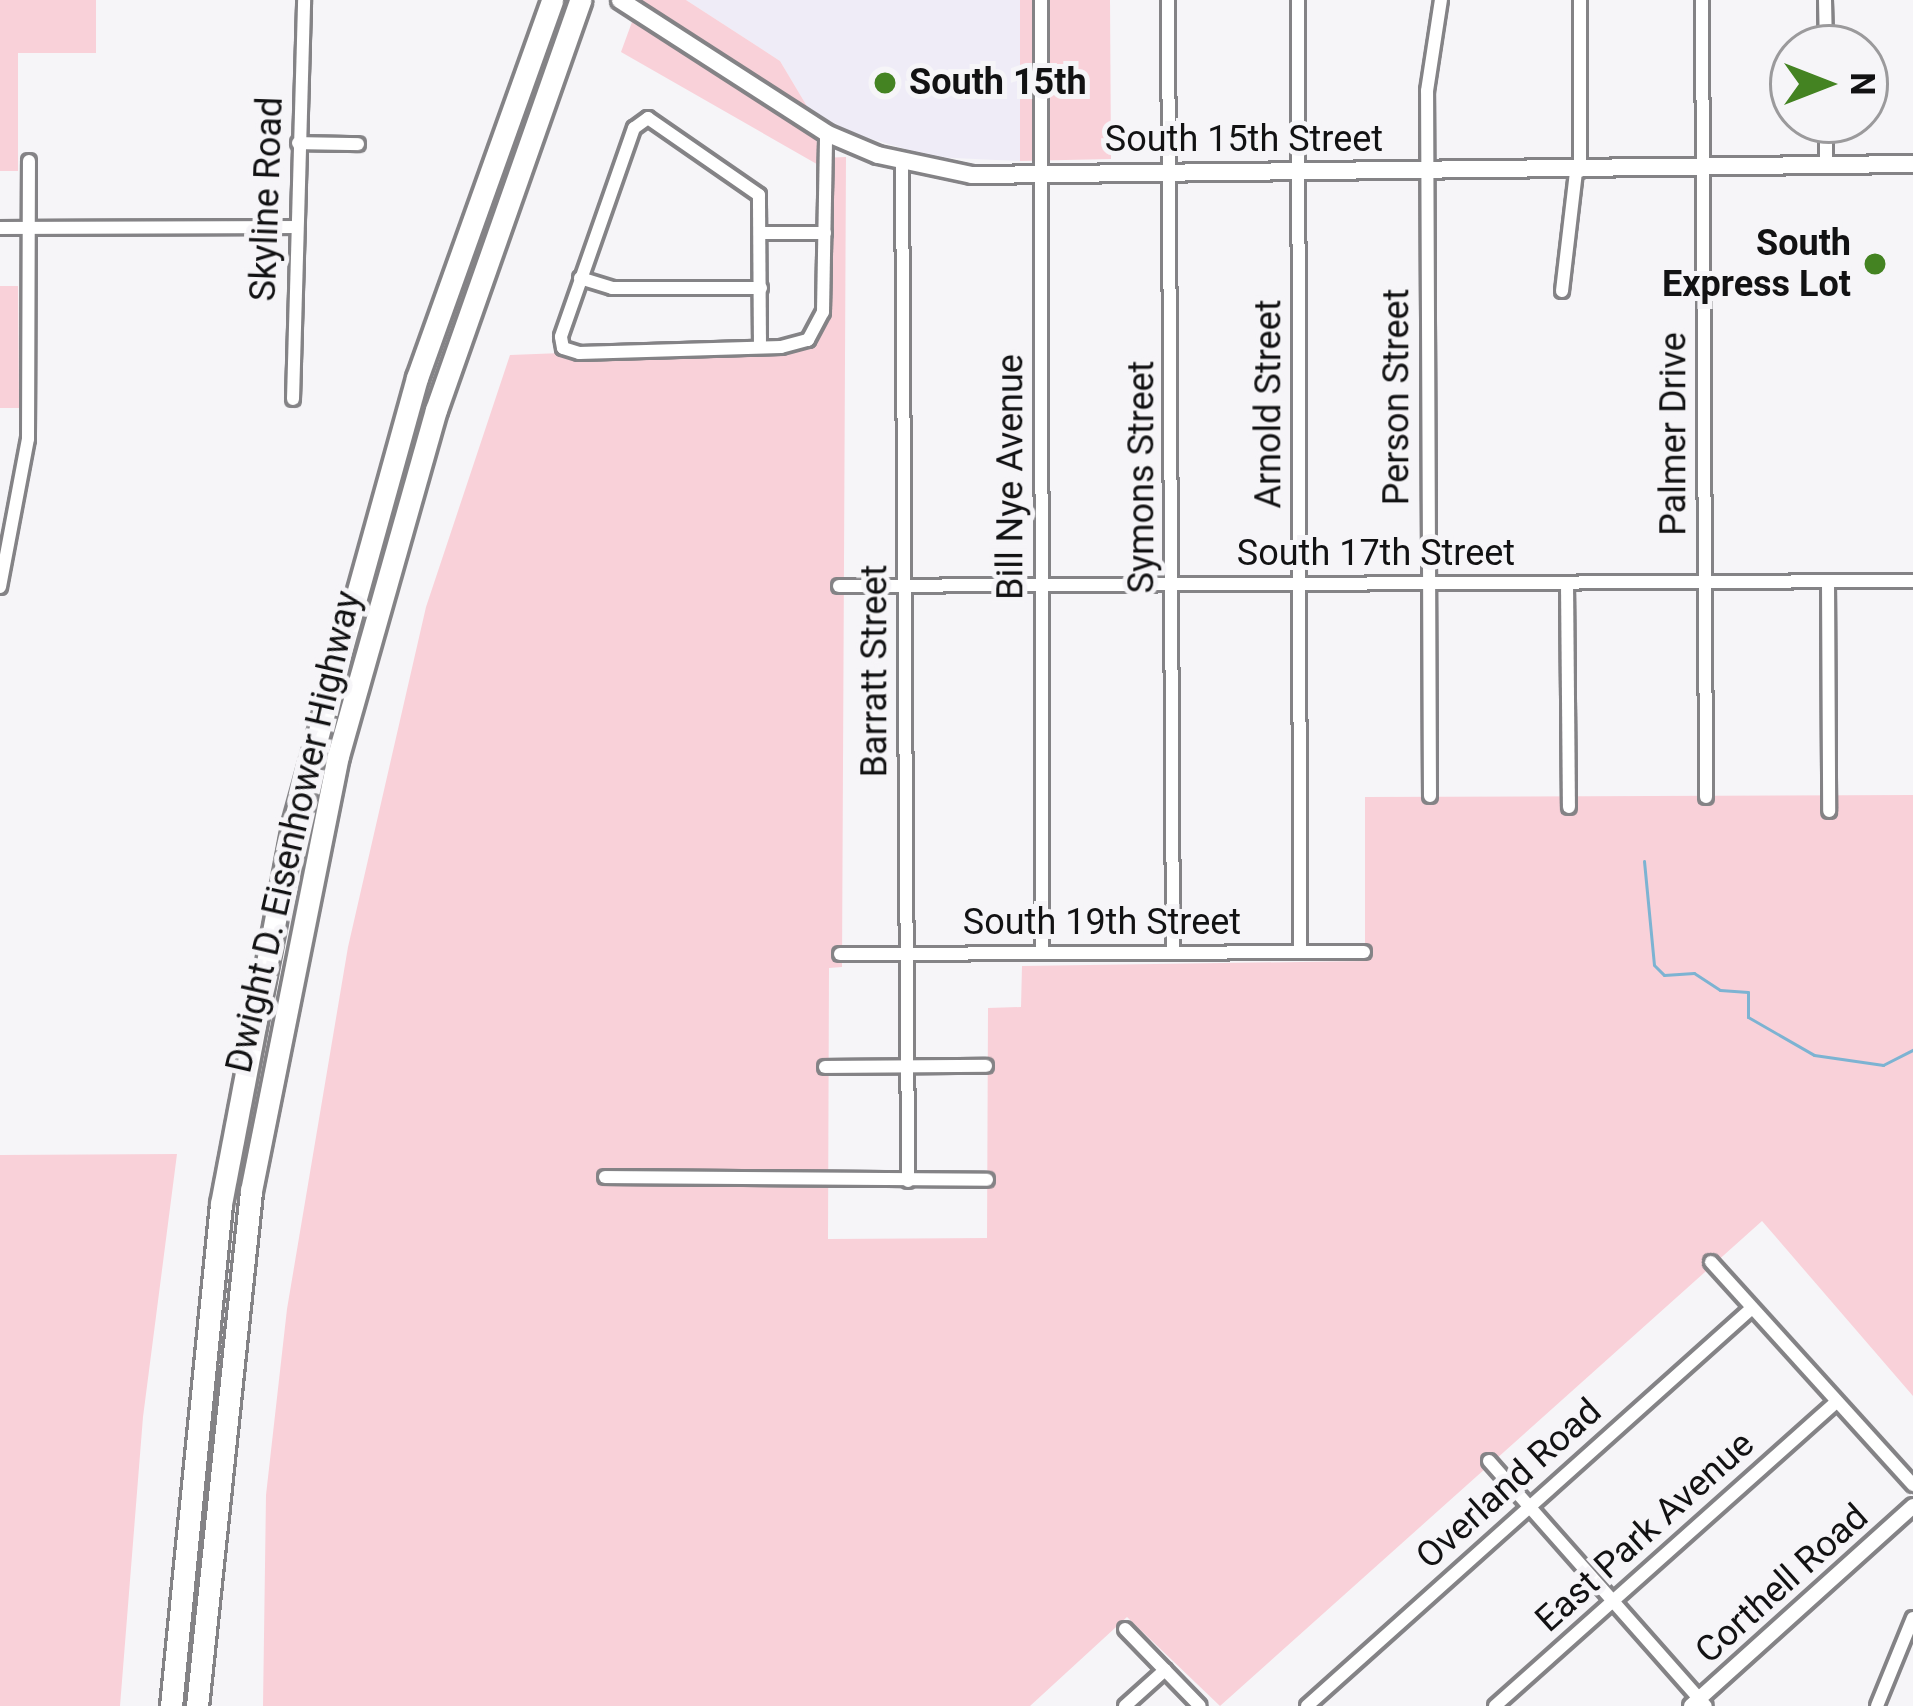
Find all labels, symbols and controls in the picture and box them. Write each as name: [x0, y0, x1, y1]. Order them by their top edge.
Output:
north arrow: [1769, 24, 1889, 144]
place label: South 15th: [909, 61, 1087, 105]
marker: South 15th: [872, 70, 898, 96]
text: N: [1843, 72, 1882, 96]
street label: Skyline Road: [242, 96, 292, 302]
street label: South 15th Street: [1105, 118, 1383, 162]
place label: South Express Lot: [1662, 221, 1851, 306]
marker: South Express Lot: [1862, 251, 1888, 277]
street label: Person Street: [1375, 289, 1419, 505]
street label: Arnold Street: [1247, 299, 1291, 509]
street label: Palmer Drive: [1652, 332, 1696, 536]
street label: Bill Nye Avenue: [989, 354, 1033, 600]
street label: Symons Street: [1120, 361, 1164, 593]
street label: South 17th Street: [1237, 532, 1515, 576]
street label: Barratt Street: [853, 565, 897, 777]
street label: Dwight D. Eisenhower Highway: [218, 587, 370, 1077]
street label: South 19th Street: [963, 901, 1241, 945]
street label: Overland Road: [1408, 1390, 1610, 1578]
street label: East Park Avenue: [1527, 1423, 1763, 1641]
street label: Corthell Road: [1687, 1495, 1877, 1673]

